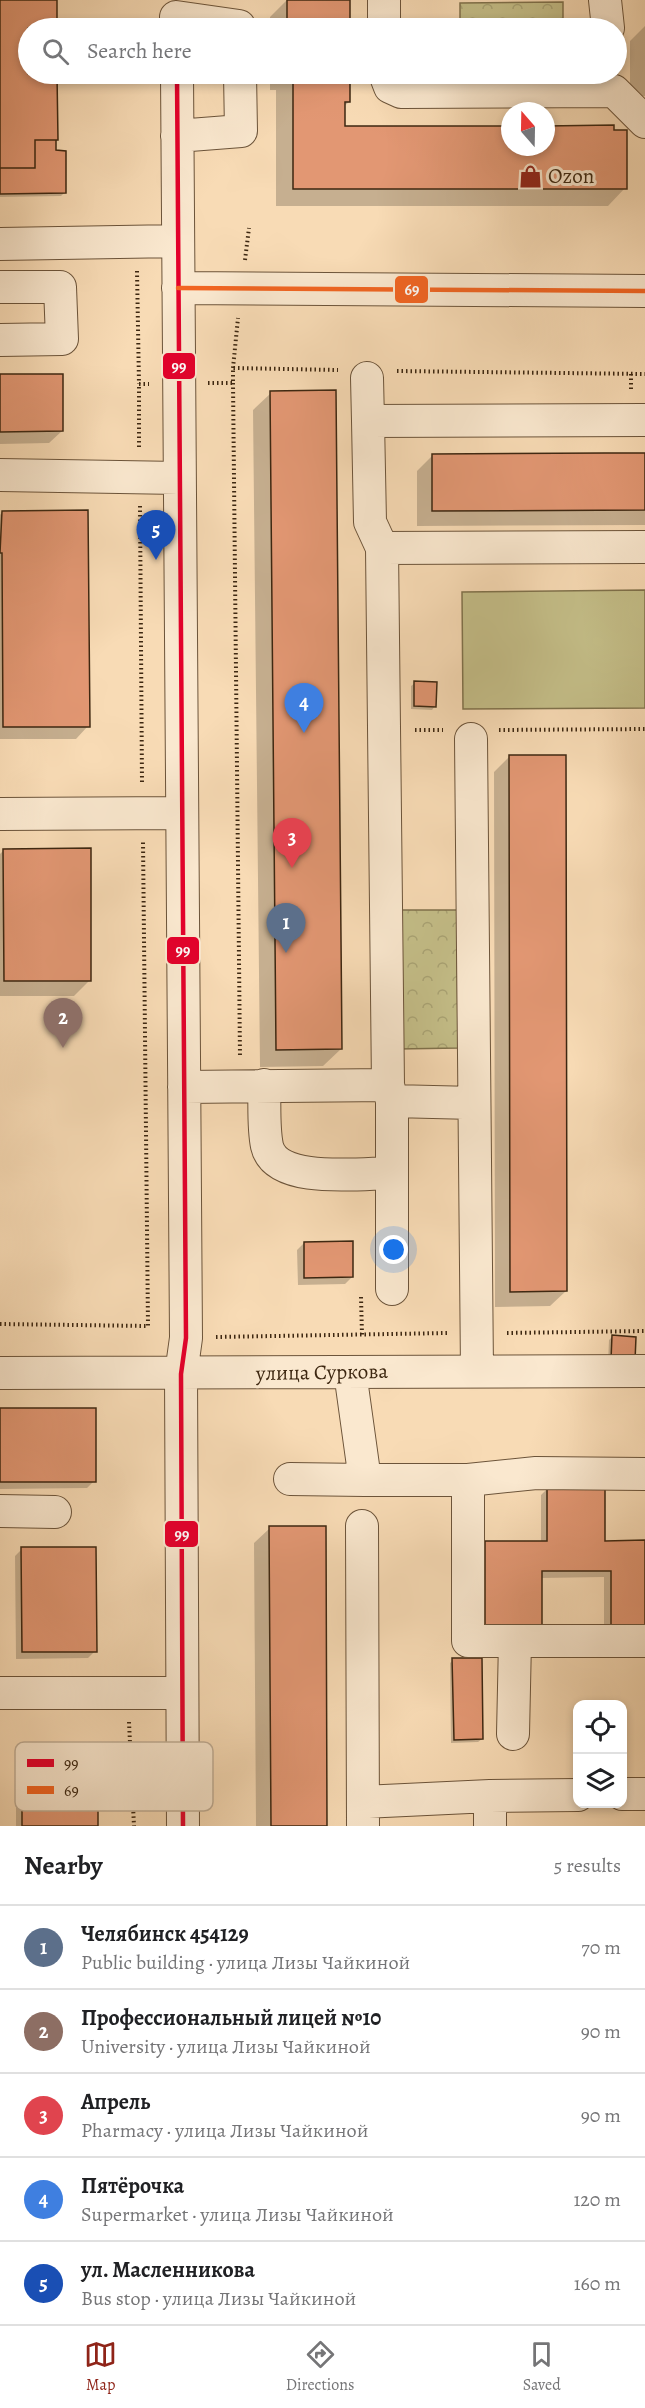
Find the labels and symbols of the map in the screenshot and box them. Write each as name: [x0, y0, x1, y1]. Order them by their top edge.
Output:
north arrow: [501, 102, 555, 156]
place label: Ozon: [548, 162, 594, 190]
shop icon: Ozon: [517, 163, 543, 189]
line badge: 69: [394, 275, 429, 304]
text: 69: [405, 279, 419, 301]
line badge: 99: [162, 352, 196, 380]
text: 99: [172, 356, 186, 378]
pin: 5: [136, 510, 176, 560]
pin: 4: [284, 684, 324, 733]
pin: 3: [272, 818, 312, 868]
pin: 1: [266, 904, 306, 953]
line badge: 99: [166, 936, 200, 965]
text: 99: [176, 940, 190, 962]
pin: 2: [44, 998, 82, 1048]
your location: [379, 1235, 408, 1264]
street label: улица Суркова: [255, 1357, 389, 1387]
line badge: 99: [164, 1520, 199, 1548]
text: 99: [175, 1524, 189, 1546]
legend: [15, 1742, 213, 1811]
text: 99: [64, 1753, 79, 1775]
text: 69: [64, 1780, 79, 1802]

